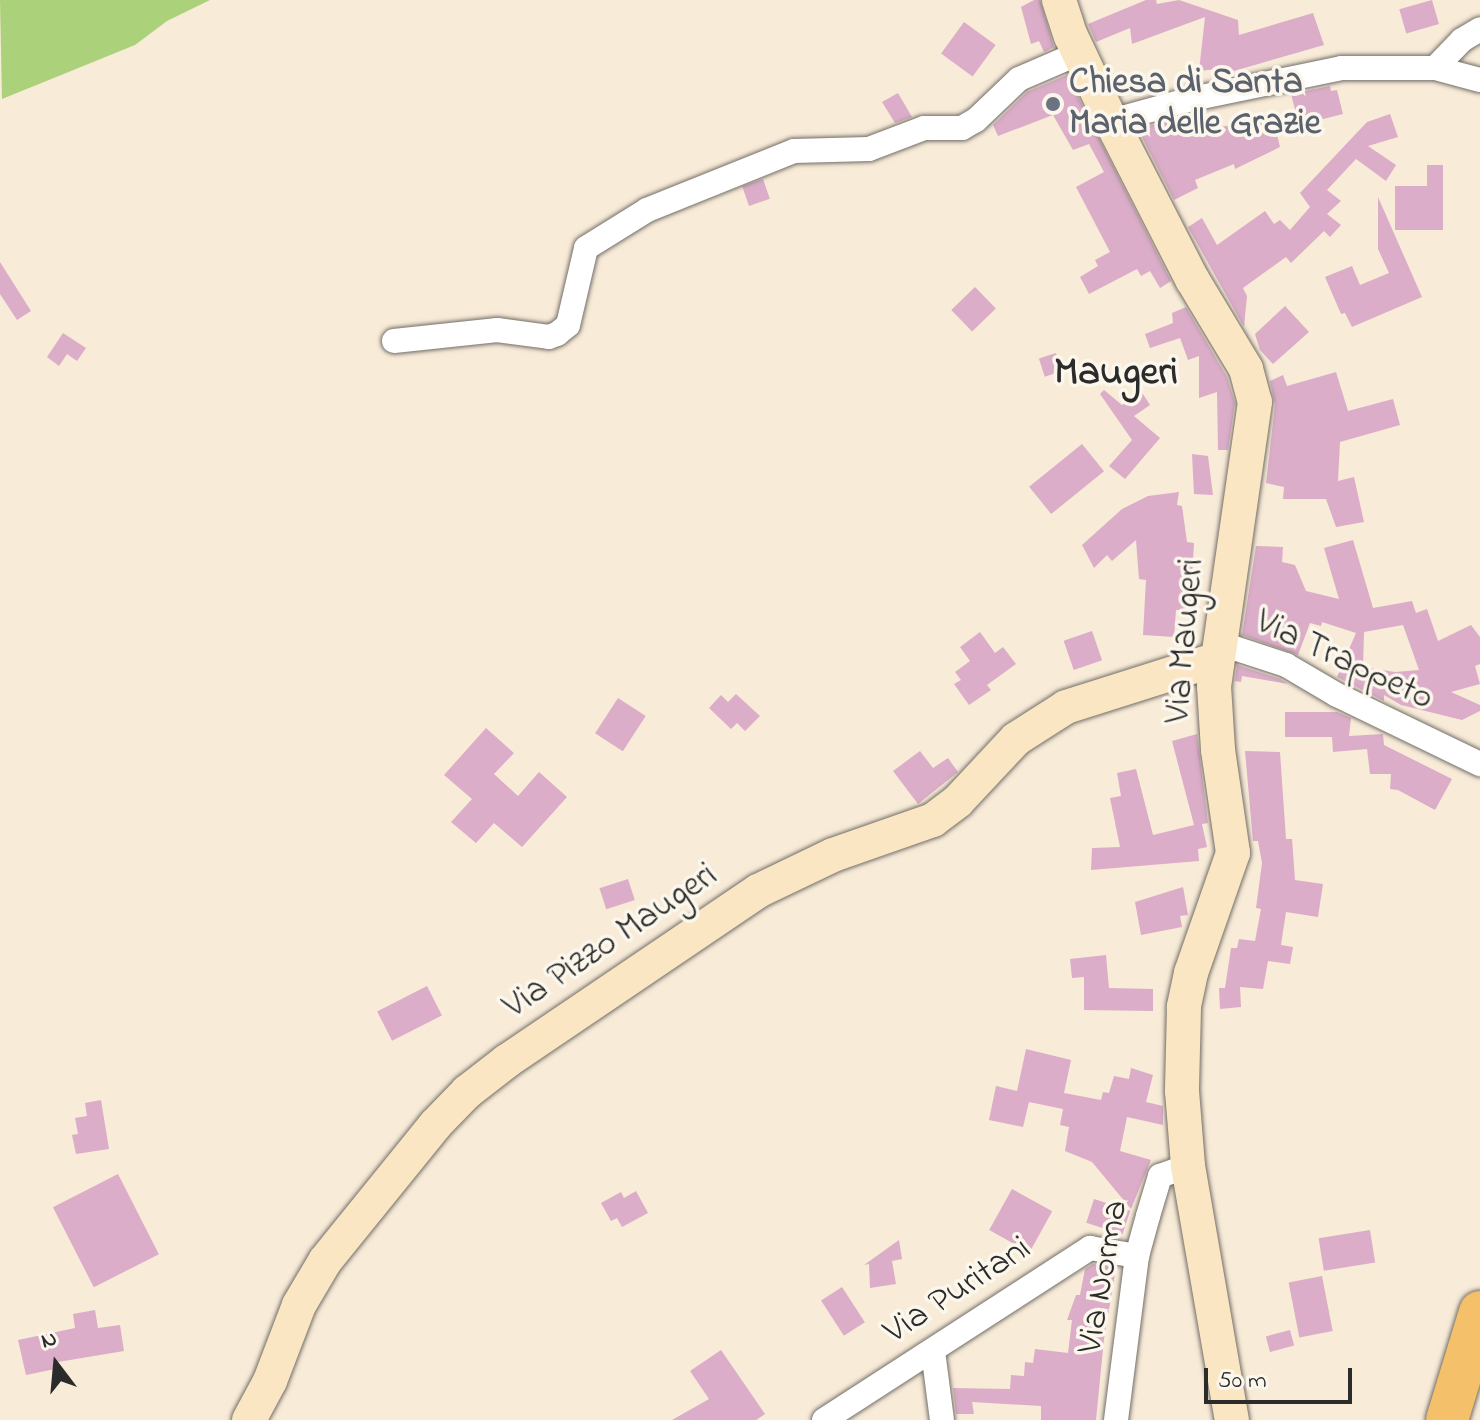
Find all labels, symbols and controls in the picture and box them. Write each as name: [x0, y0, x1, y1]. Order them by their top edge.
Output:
place label: Chiesa di Santa Maria delle Grazie: [1069, 61, 1321, 146]
marker: Chiesa di Santa Maria delle Grazie: [1044, 95, 1062, 113]
district label: Maugeri: [1054, 350, 1178, 398]
street label: Via Maugeri: [1157, 557, 1215, 725]
street label: Via Trappeto: [1248, 601, 1440, 721]
street label: Via Pizzo Maugeri: [496, 855, 726, 1029]
street label: Via Norma: [1069, 1197, 1139, 1357]
street label: Via Puritani: [877, 1228, 1039, 1354]
north arrow: [16, 1324, 96, 1404]
text: N: [38, 1324, 61, 1358]
scale bar: [1208, 1352, 1356, 1402]
text: 50 m: [1218, 1364, 1267, 1399]

